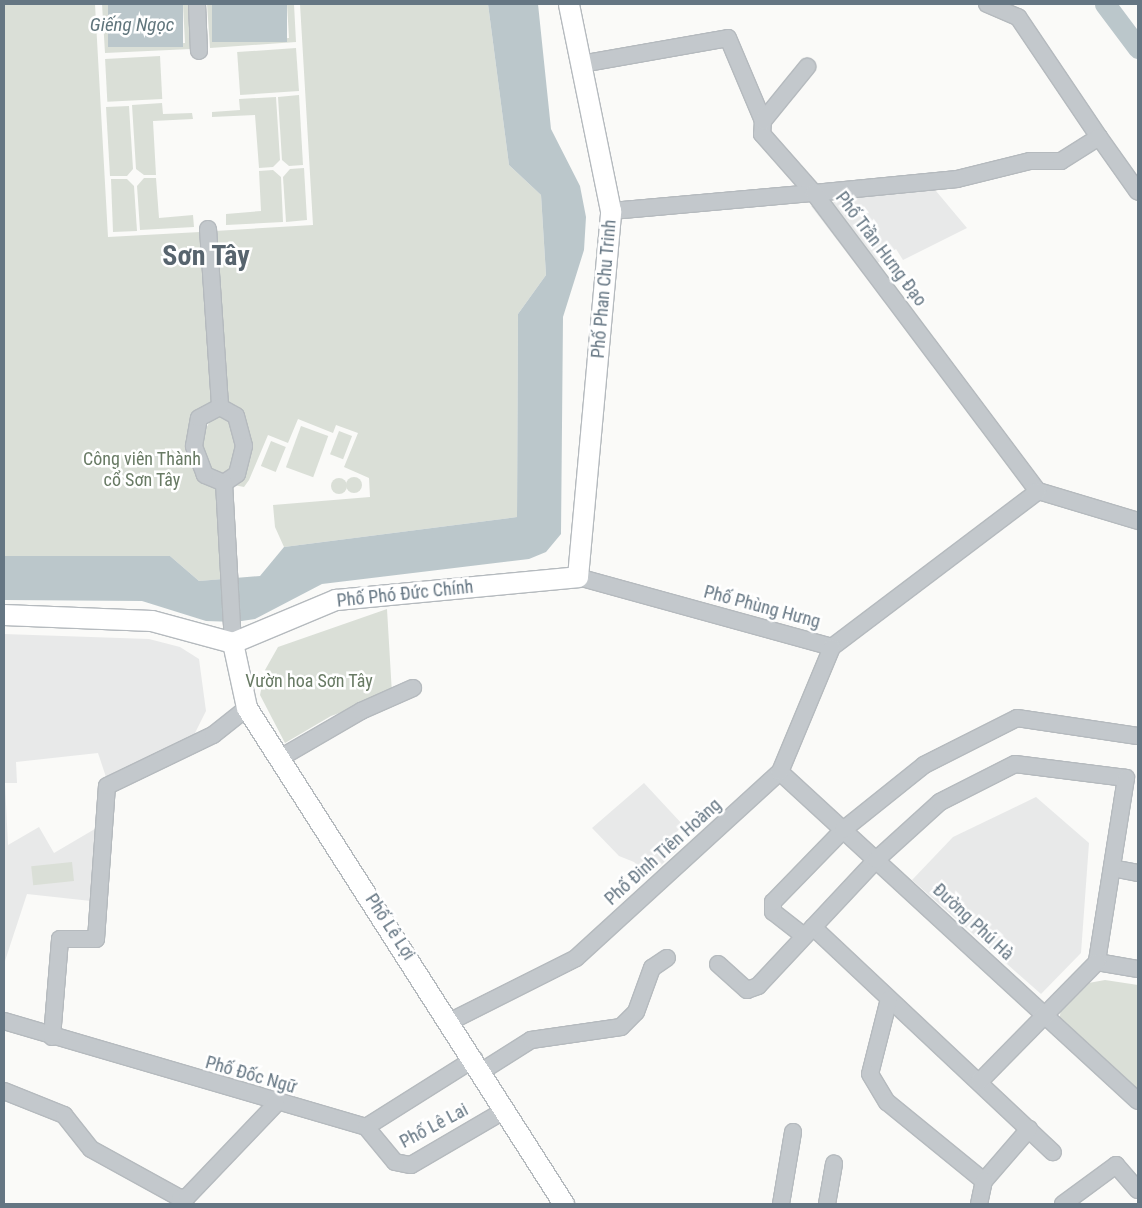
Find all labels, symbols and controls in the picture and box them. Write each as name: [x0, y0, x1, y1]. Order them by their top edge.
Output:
water label: Giếng Ngọc: [90, 14, 174, 36]
street label: Phố Trần Hưng Đạo: [831, 187, 931, 311]
street label: Phố Phan Chu Trinh: [587, 219, 621, 359]
district label: Sơn Tây: [162, 239, 250, 273]
park label: Công viên Thành cổ Sơn Tây: [83, 449, 201, 492]
street label: Phố Phó Đức Chính: [336, 576, 474, 612]
street label: Phố Phùng Hưng: [701, 581, 823, 633]
park label: Vườn hoa Sơn Tây: [245, 670, 373, 692]
street label: Phố Đinh Tiên Hoàng: [600, 794, 726, 910]
street label: Đường Phú Hà: [928, 879, 1018, 965]
street label: Phố Lê Lợi: [361, 890, 419, 964]
street label: Phố Đốc Ngữ: [203, 1052, 299, 1098]
street label: Phố Lê Lai: [396, 1099, 472, 1153]

